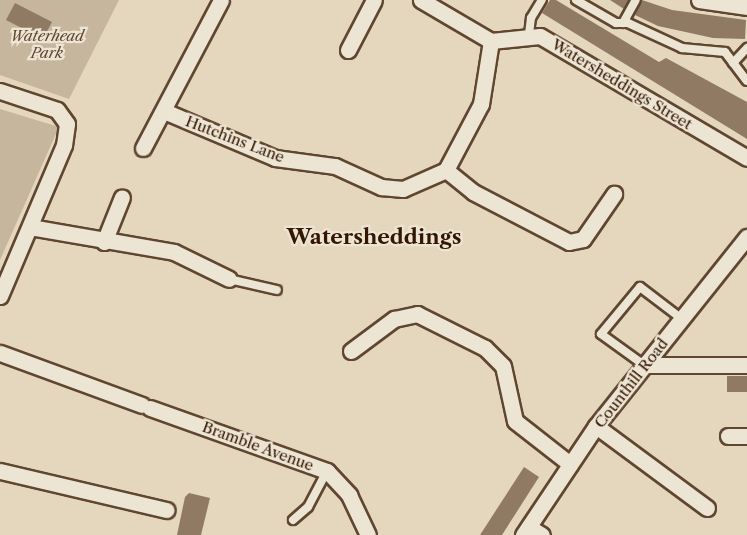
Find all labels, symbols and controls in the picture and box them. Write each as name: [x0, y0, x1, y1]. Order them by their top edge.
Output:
park label: Waterhead Park: [10, 26, 84, 61]
street label: Watersheddings Street: [549, 35, 695, 133]
street label: Hutchins Lane: [183, 112, 287, 166]
district label: Watersheddings: [286, 224, 462, 250]
street label: Counthill Road: [590, 335, 672, 431]
street label: Bramble Avenue: [200, 417, 316, 475]

